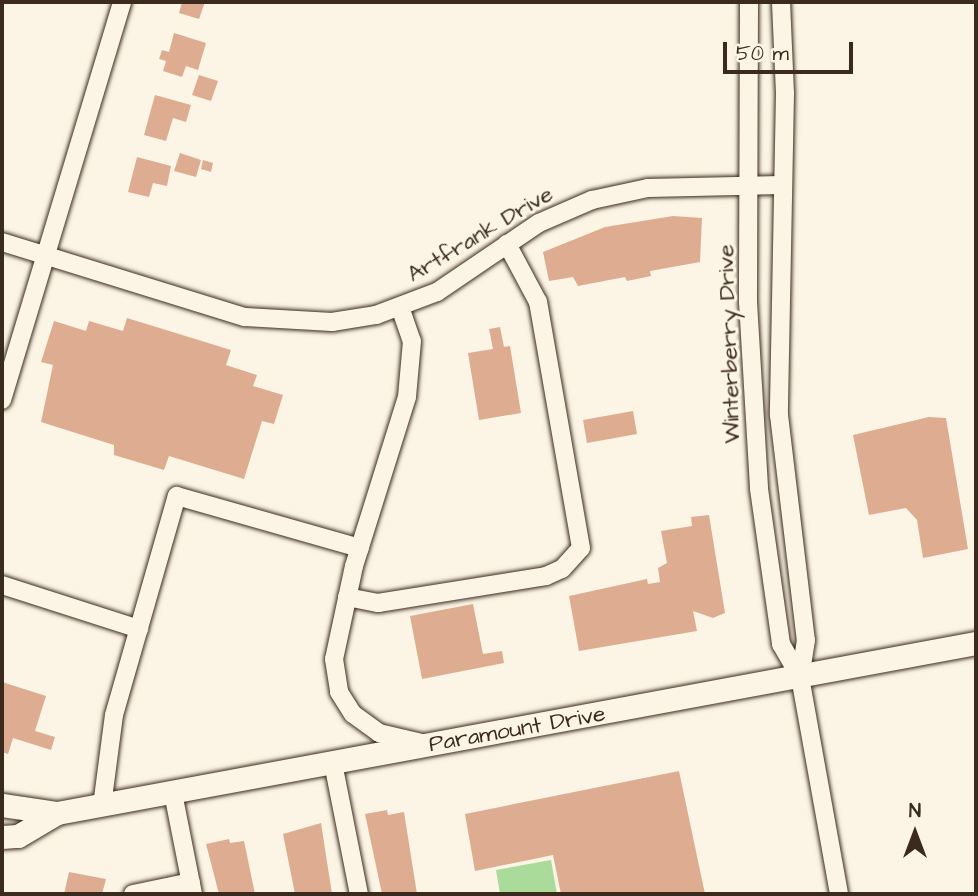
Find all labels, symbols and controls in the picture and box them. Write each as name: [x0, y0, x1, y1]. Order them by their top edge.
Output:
scale bar: [726, 28, 856, 72]
text: 50 m: [736, 39, 789, 68]
street label: Artfrank Drive: [402, 180, 558, 288]
street label: Winterberry Drive: [712, 244, 746, 444]
street label: Paramount Drive: [427, 700, 607, 758]
north arrow: [880, 798, 950, 868]
text: N: [909, 798, 921, 825]

